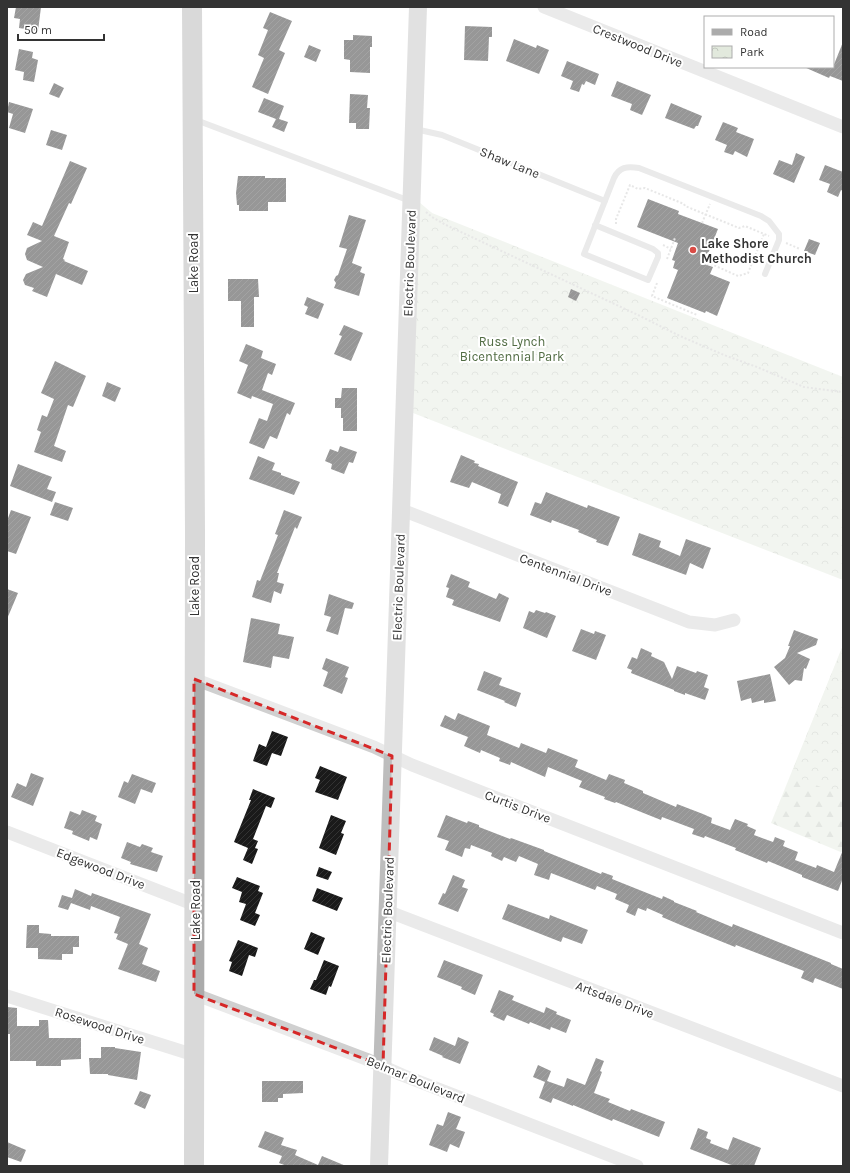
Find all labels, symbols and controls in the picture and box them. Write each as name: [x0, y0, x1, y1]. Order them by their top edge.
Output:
scale bar: [18, 16, 104, 42]
legend: [704, 16, 834, 68]
street label: Crestwood Drive: [591, 21, 685, 70]
text: 50 m: [24, 23, 52, 37]
text: Road: [740, 25, 768, 39]
text: Park: [740, 45, 765, 59]
street label: Shaw Lane: [478, 144, 542, 181]
street label: Electric Boulevard: [400, 209, 419, 317]
street label: Lake Road: [186, 233, 201, 293]
place label: Lake Shore Methodist Church: [701, 236, 812, 266]
marker: Lake Shore Methodist Church: [688, 245, 698, 255]
park label: Russ Lynch Bicentennial Park: [460, 334, 564, 364]
street label: Electric Boulevard: [389, 533, 408, 641]
street label: Centennial Drive: [517, 550, 614, 599]
street label: Lake Road: [187, 556, 202, 616]
street label: Curtis Drive: [483, 787, 553, 826]
street label: Edgewood Drive: [54, 845, 148, 892]
street label: Electric Boulevard: [378, 856, 397, 964]
street label: Lake Road: [188, 880, 203, 940]
street label: Artsdale Drive: [574, 978, 656, 1021]
street label: Rosewood Drive: [53, 1004, 147, 1047]
street label: Belmar Boulevard: [364, 1053, 467, 1106]

